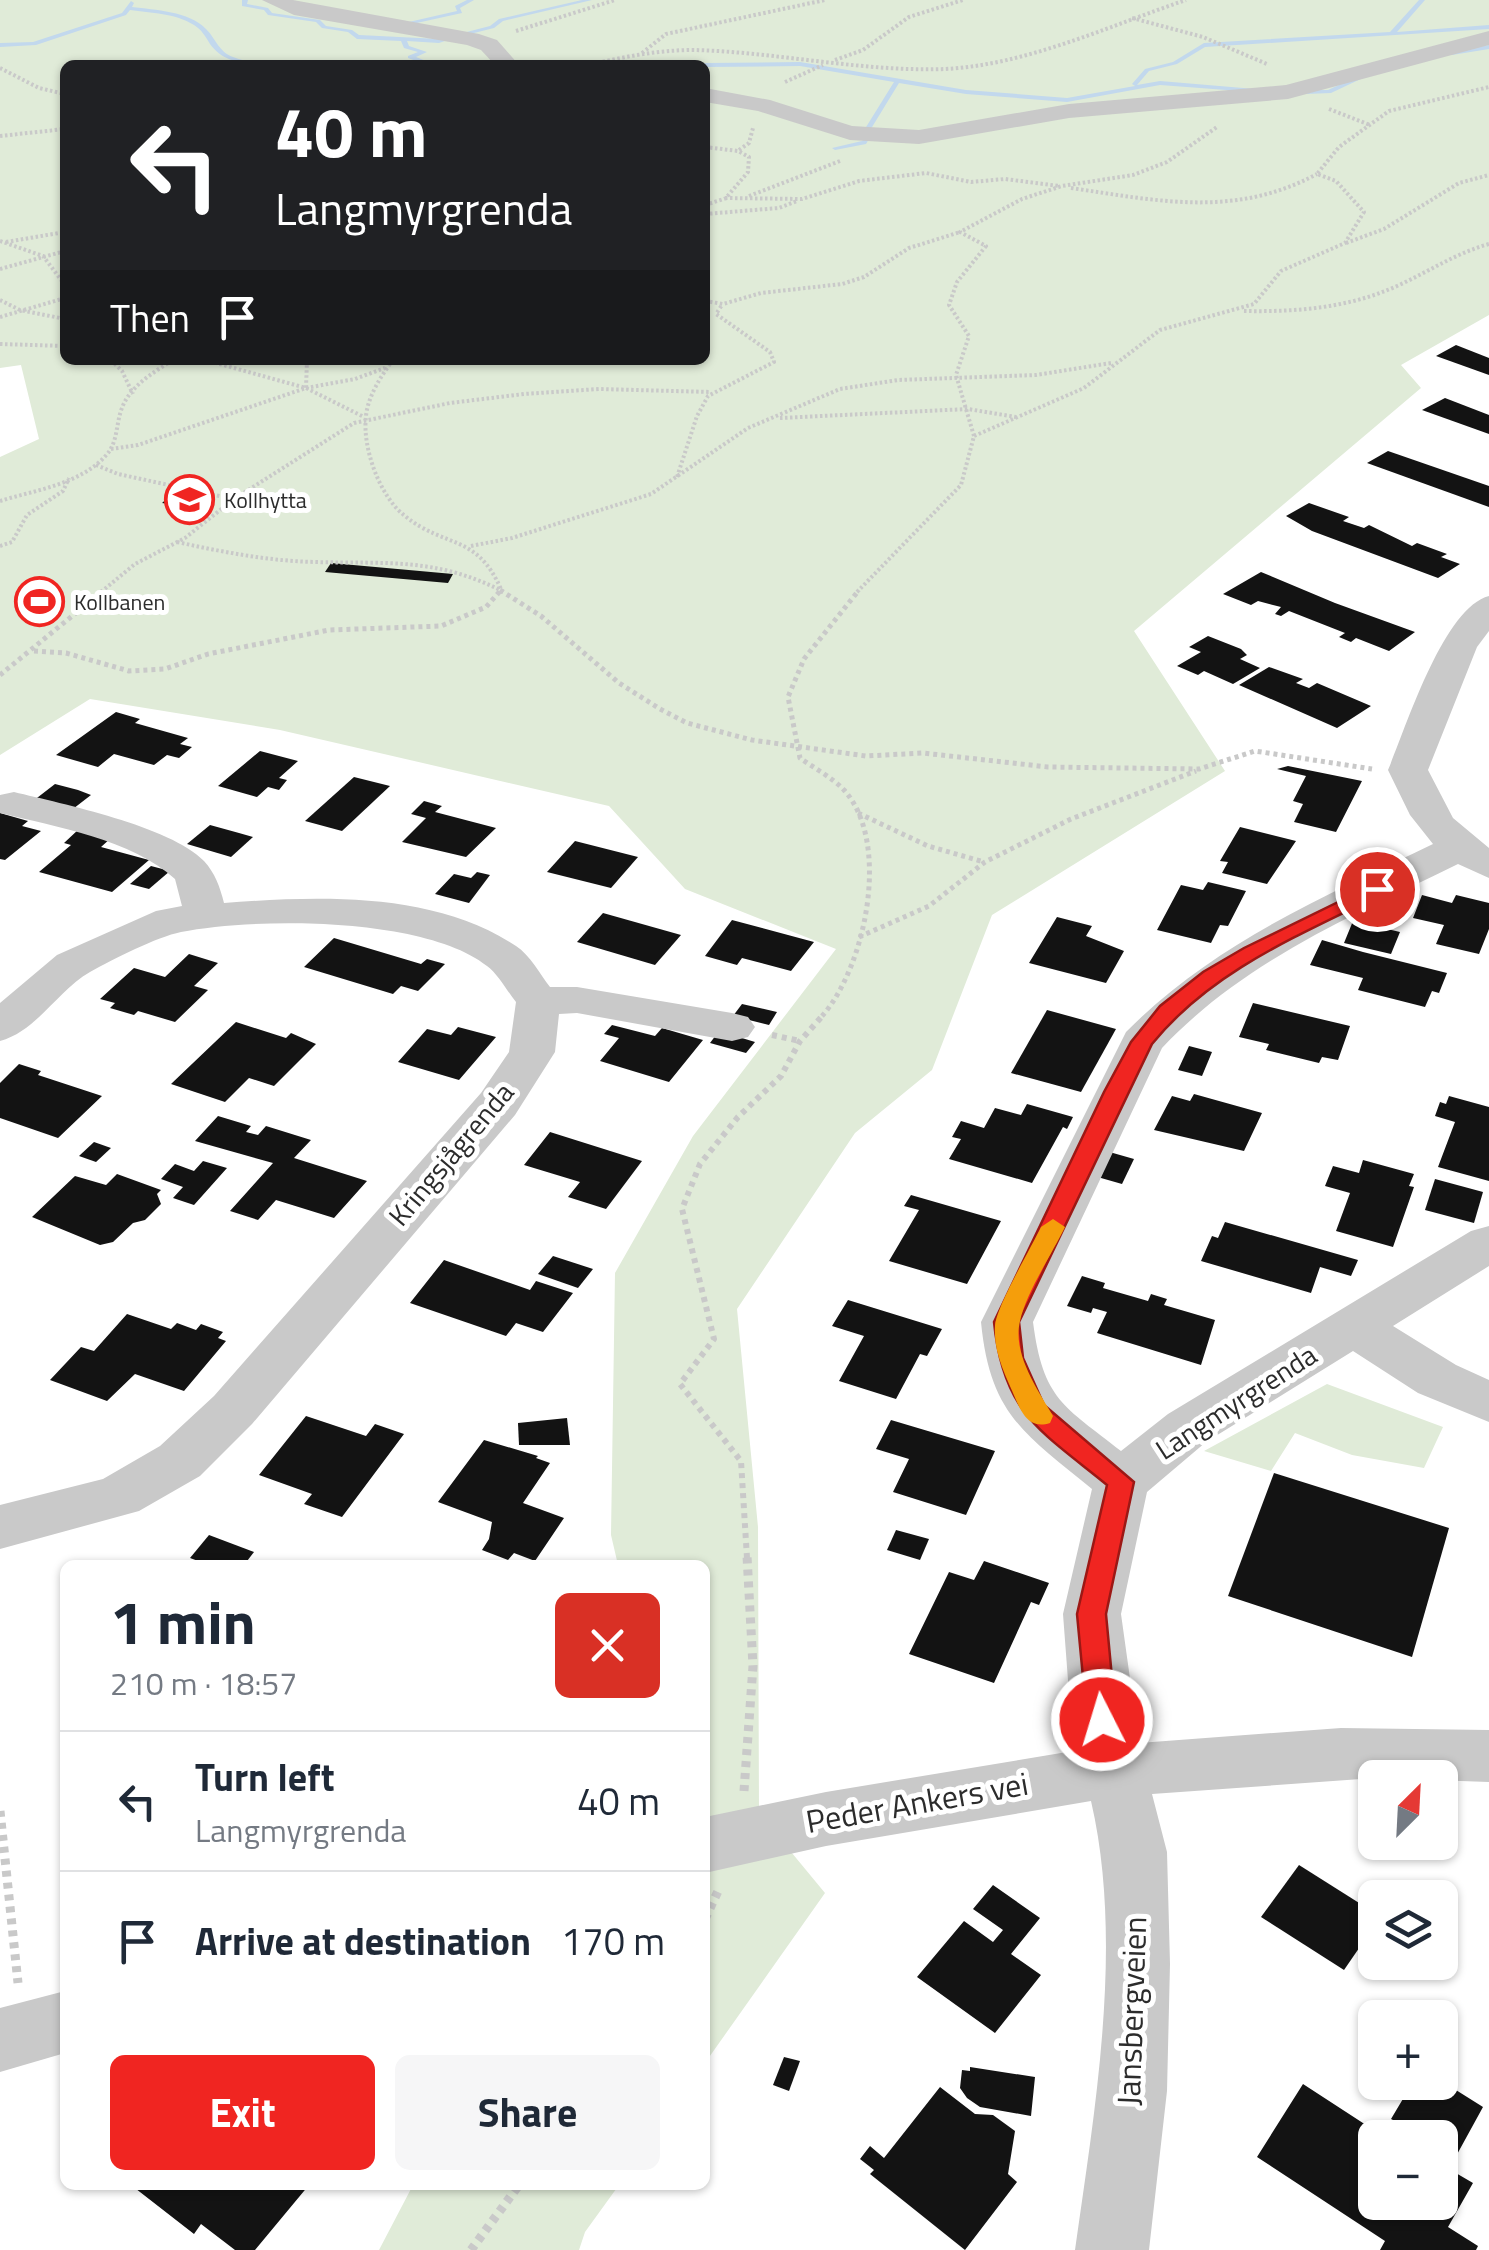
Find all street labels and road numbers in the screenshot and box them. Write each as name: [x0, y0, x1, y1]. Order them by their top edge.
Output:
street label: Kringsjågrenda: [378, 1072, 524, 1235]
street label: Langmyrgrenda: [1146, 1333, 1325, 1470]
street label: Peder Ankers vei: [802, 1759, 1032, 1845]
street label: Jansbergveien: [1104, 1916, 1158, 2106]

